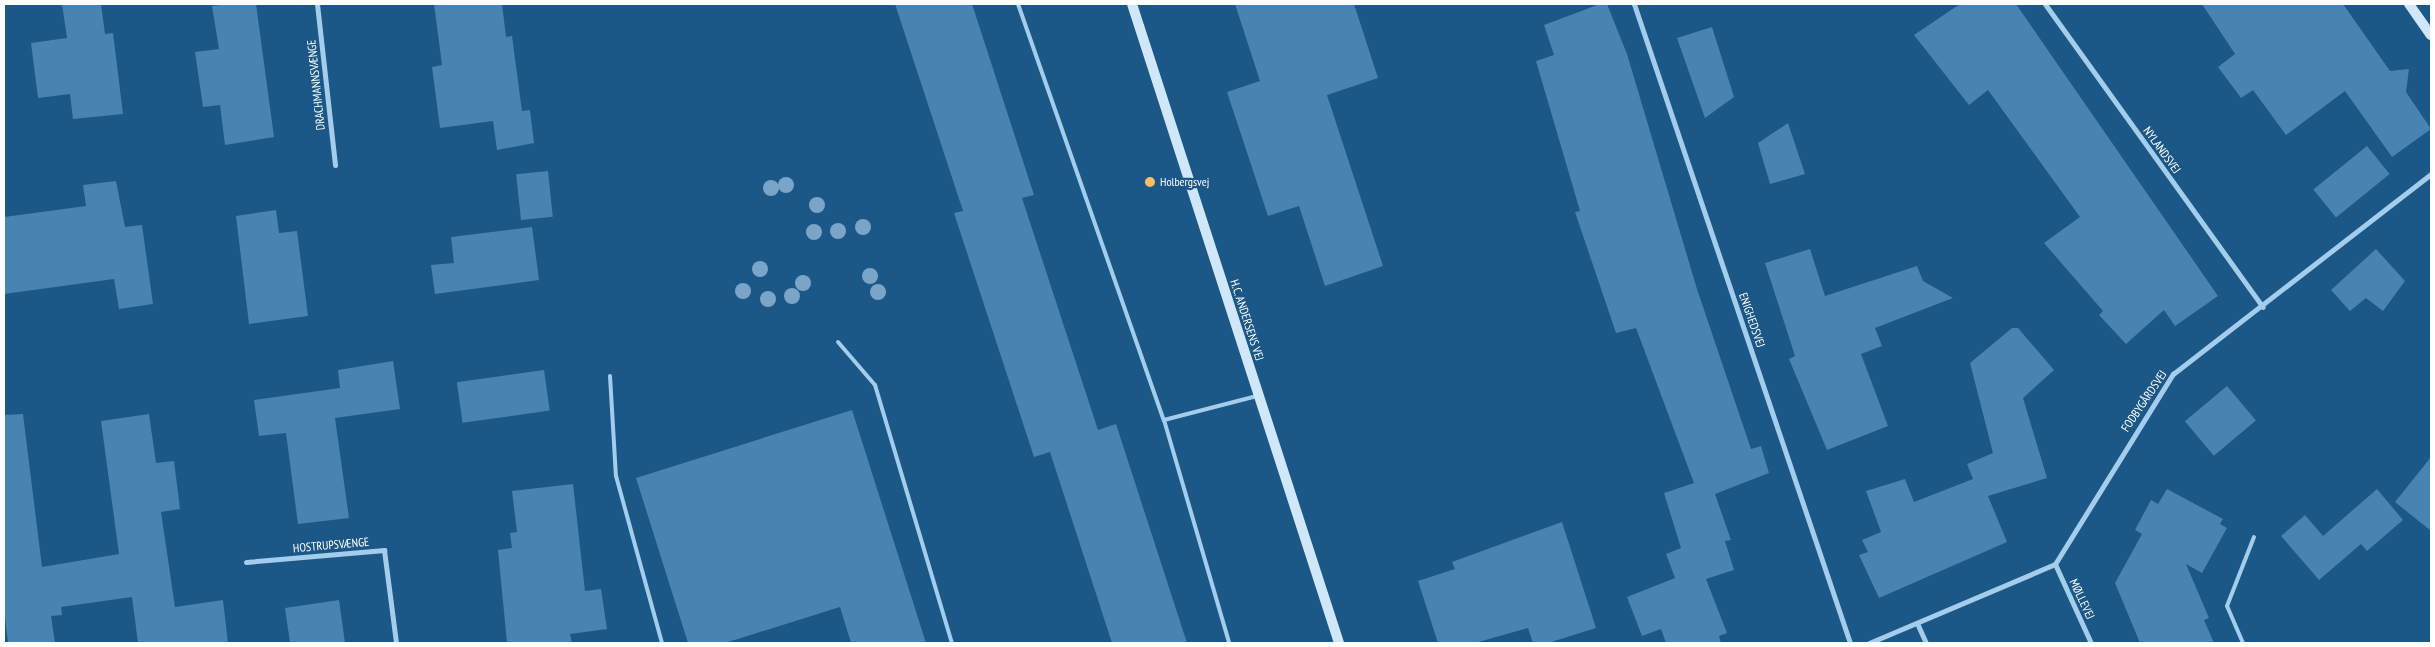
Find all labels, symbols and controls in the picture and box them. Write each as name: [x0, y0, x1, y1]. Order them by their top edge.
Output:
street label: DRACHMANNSVÆNGE: [304, 39, 328, 131]
street label: NYLANDSVEJ: [2140, 124, 2184, 176]
place label: Holbergsvej: [1160, 175, 1209, 189]
marker: Holbergsvej: [1144, 176, 1156, 188]
street label: H.C. ANDERSENS VEJ: [1227, 277, 1267, 363]
street label: ENIGHEDSVEJ: [1736, 291, 1768, 349]
street label: FODBYGÅRDSVEJ: [2118, 368, 2170, 434]
street label: HOSTRUPSVÆNGE: [292, 534, 370, 556]
street label: MØLLEVEJ: [2066, 577, 2098, 621]

